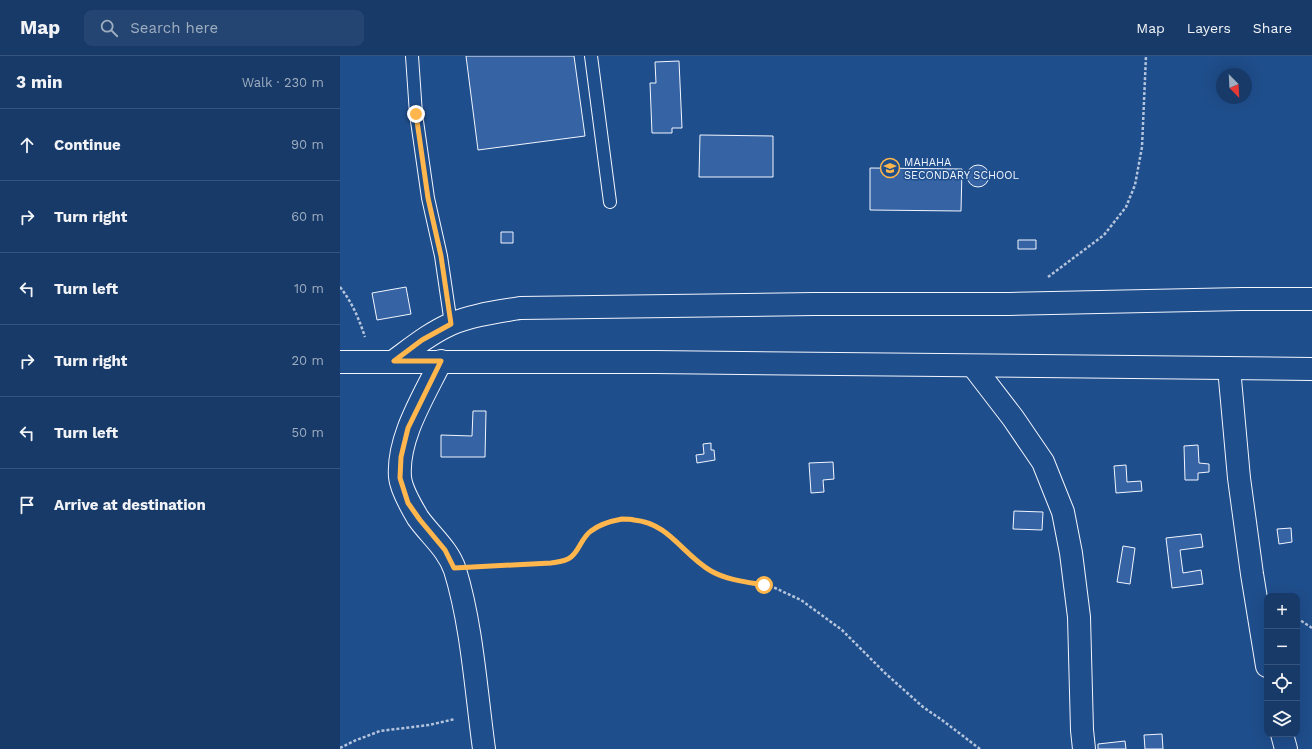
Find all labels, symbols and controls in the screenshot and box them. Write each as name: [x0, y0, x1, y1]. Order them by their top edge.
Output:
search box: [84, 10, 364, 46]
text: Map: [20, 16, 60, 39]
icon: search: [98, 17, 120, 39]
text: Search here: [130, 19, 218, 37]
text: Map: [1136, 20, 1165, 36]
text: Layers: [1187, 20, 1231, 36]
text: Share: [1253, 20, 1292, 36]
north arrow: [1216, 68, 1252, 104]
text: 3 min: [16, 72, 62, 92]
text: Walk · 230 m: [242, 75, 324, 90]
route end: [407, 105, 425, 123]
icon: ahead: [16, 134, 38, 156]
text: Continue: [54, 136, 121, 154]
text: 90 m: [291, 137, 324, 152]
place label: MAHAHA SECONDARY SCHOOL: [904, 156, 1019, 182]
school or university icon: MAHAHA SECONDARY SCHOOL: [879, 157, 901, 179]
icon: right: [16, 206, 38, 228]
text: Turn right: [54, 208, 127, 226]
text: 60 m: [291, 209, 324, 224]
icon: left: [16, 278, 38, 300]
text: Turn left: [54, 280, 118, 298]
text: 10 m: [294, 281, 324, 296]
icon: right: [16, 350, 38, 372]
text: Turn right: [54, 352, 127, 370]
text: 20 m: [292, 353, 324, 368]
icon: left: [16, 422, 38, 444]
text: Turn left: [54, 424, 118, 442]
text: 50 m: [292, 425, 324, 440]
icon: arrive: [16, 494, 38, 516]
text: Arrive at destination: [54, 496, 206, 514]
route start: [755, 576, 773, 594]
map controls: [1264, 593, 1300, 737]
button: +: [1264, 593, 1300, 629]
button: −: [1264, 629, 1300, 665]
button: locate: [1264, 665, 1300, 701]
button: layers: [1264, 701, 1300, 737]

